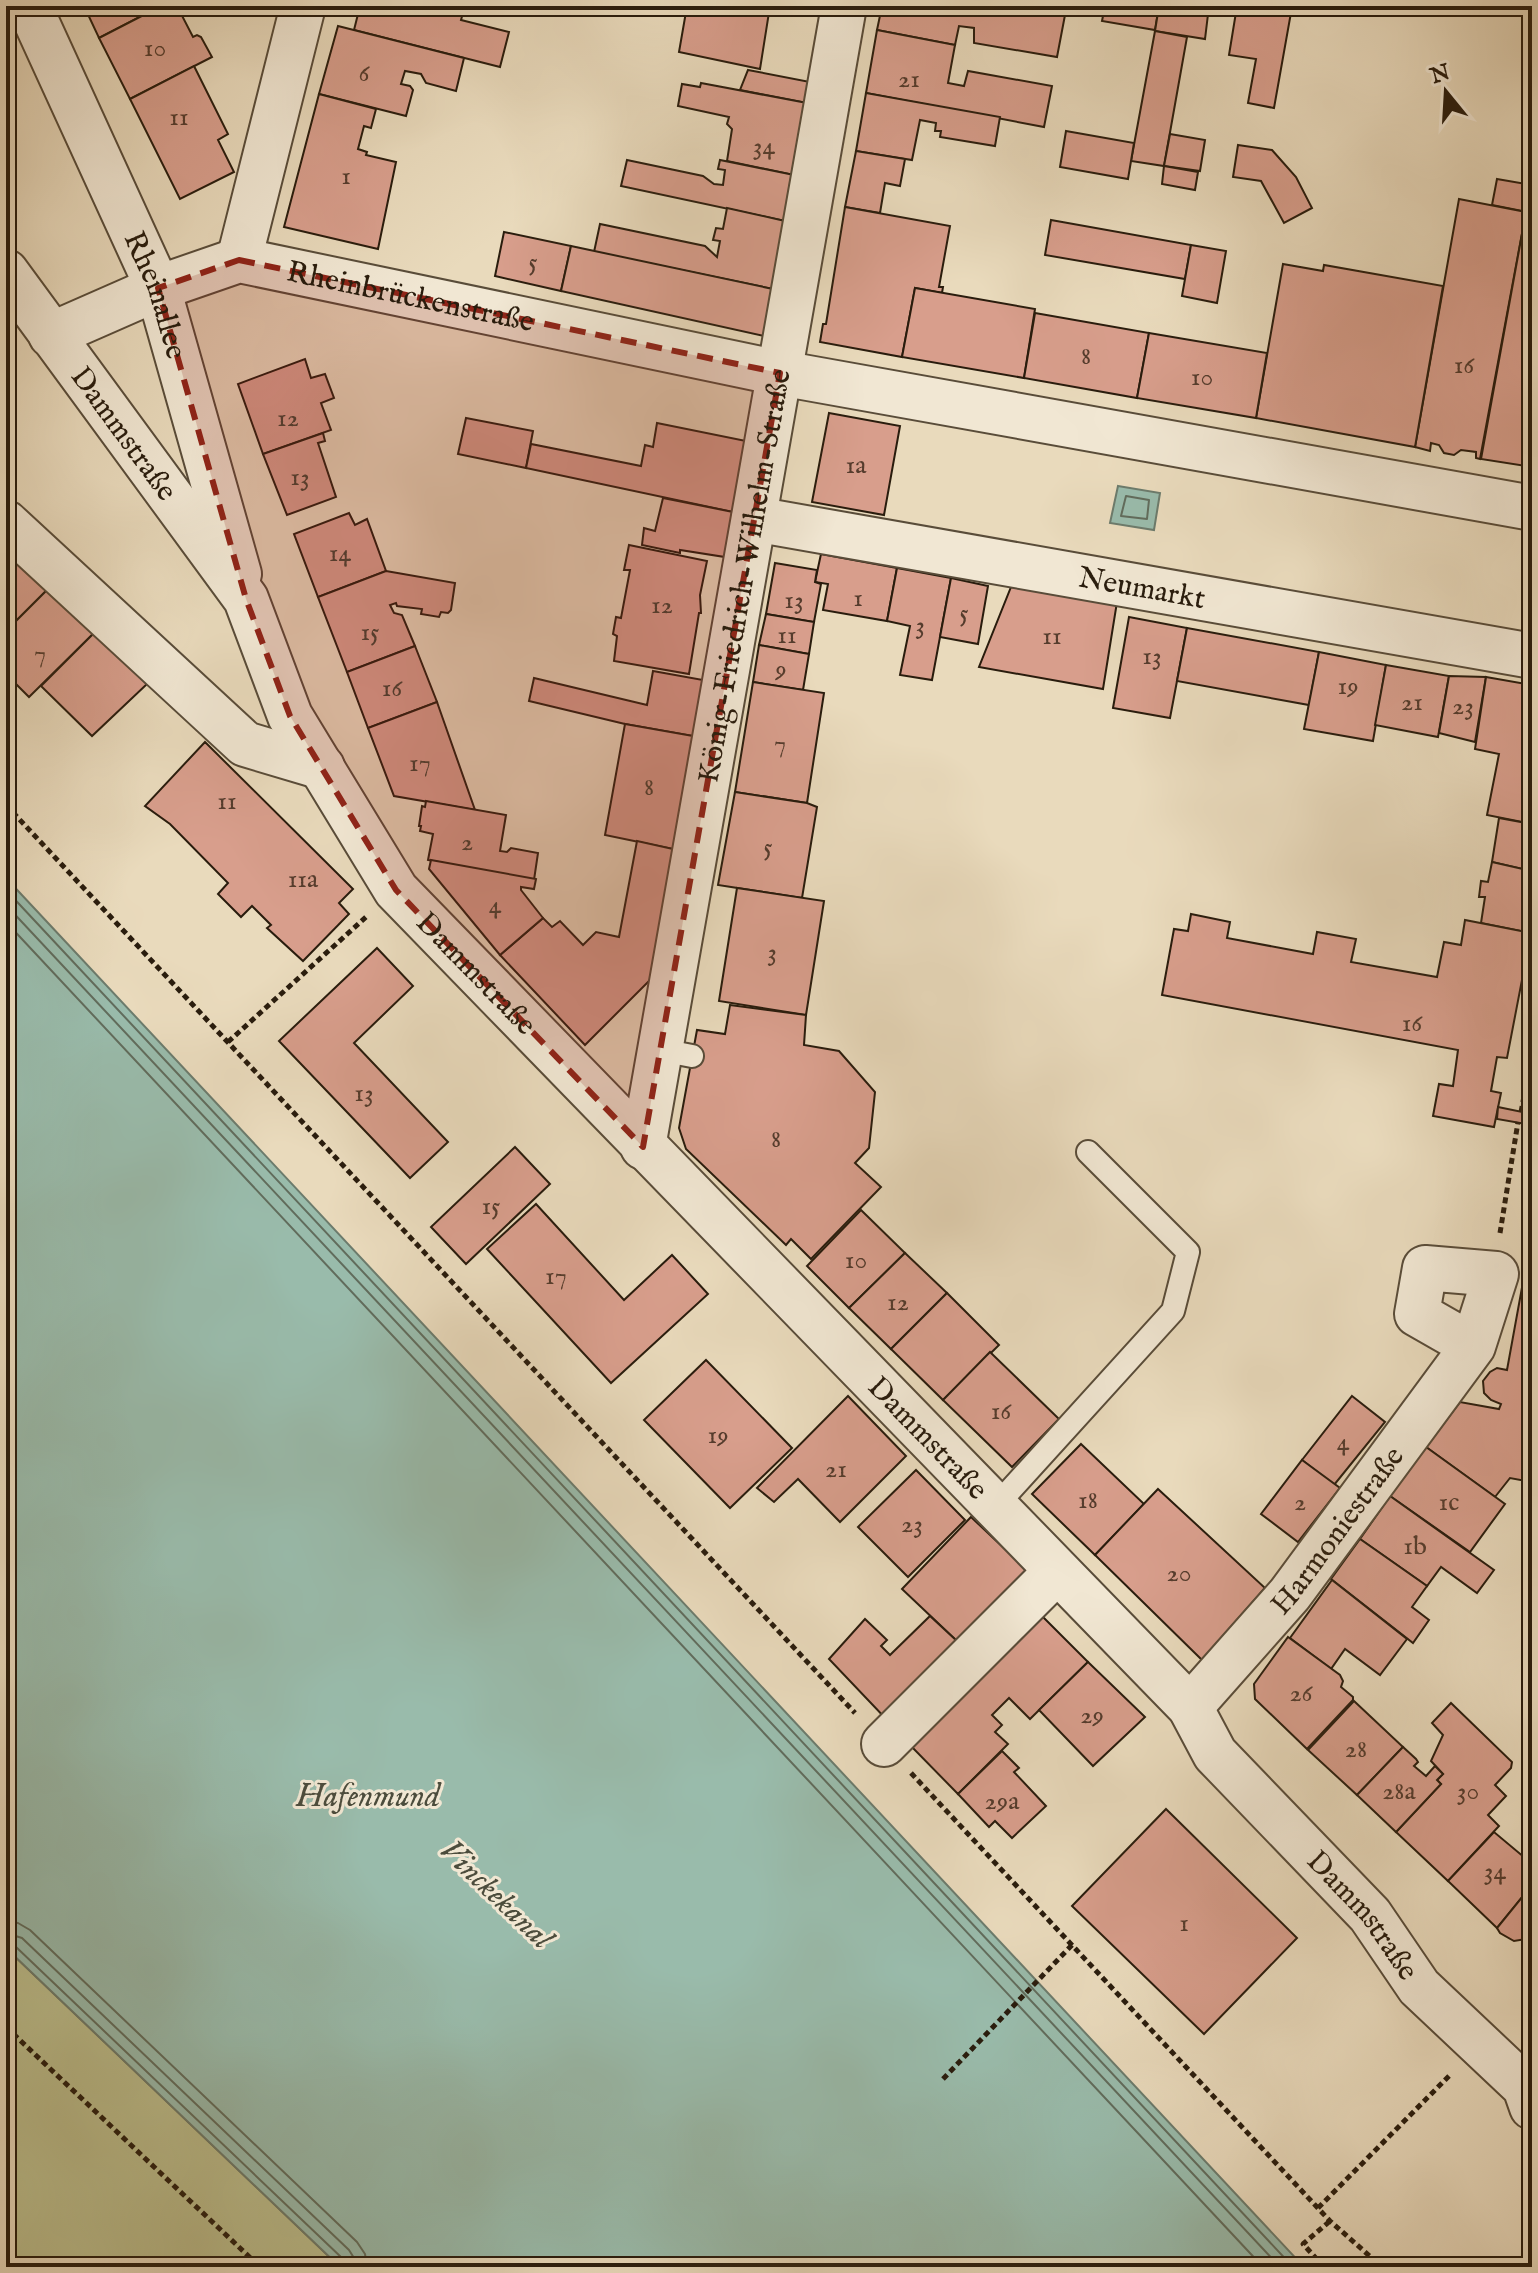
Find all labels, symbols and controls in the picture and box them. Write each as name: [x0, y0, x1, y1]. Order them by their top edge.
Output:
house number: 10: [144, 32, 166, 65]
north arrow: [1406, 52, 1486, 132]
house number: 6: [359, 57, 371, 90]
text: N: [1426, 59, 1454, 91]
house number: 21: [898, 63, 920, 96]
house number: 11: [169, 101, 189, 134]
house number: 34: [753, 130, 775, 163]
house number: 1: [341, 160, 351, 193]
street label: Rheinallee: [114, 226, 194, 363]
house number: 5: [528, 246, 538, 279]
street label: Rheinbrückenstraße: [283, 254, 537, 342]
house number: 8: [1081, 340, 1091, 373]
house number: 16: [1454, 349, 1475, 382]
street label: Dammstraße: [61, 360, 185, 509]
house number: 10: [1191, 361, 1213, 394]
street label: König-Friedrich-Wilhelm-Straße: [690, 366, 801, 786]
house number: 12: [277, 402, 299, 435]
house number: 1a: [846, 449, 867, 482]
house number: 13: [290, 461, 310, 494]
house number: 14: [329, 537, 351, 570]
street label: Neumarkt: [1075, 559, 1208, 619]
house number: 1: [853, 582, 863, 615]
house number: 13: [784, 584, 804, 617]
house number: 12: [651, 589, 673, 622]
house number: 5: [959, 597, 969, 630]
house number: 3: [915, 609, 925, 642]
house number: 15: [360, 616, 380, 649]
house number: 11: [777, 619, 797, 652]
house number: 11: [1042, 620, 1062, 653]
house number: 7: [34, 638, 46, 671]
house number: 13: [1142, 640, 1162, 673]
house number: 9: [774, 653, 787, 686]
house number: 19: [1337, 670, 1359, 703]
house number: 16: [382, 672, 403, 705]
house number: 21: [1401, 686, 1423, 719]
house number: 23: [1452, 690, 1474, 723]
house number: 7: [774, 728, 786, 761]
house number: 17: [409, 747, 431, 780]
house number: 8: [644, 771, 654, 804]
house number: 11: [217, 785, 237, 818]
house number: 2: [461, 826, 473, 859]
house number: 5: [763, 831, 773, 864]
house number: 11a: [288, 863, 319, 896]
house number: 4: [489, 889, 502, 922]
street label: Dammstraße: [407, 905, 544, 1044]
house number: 3: [767, 936, 777, 969]
house number: 16: [1402, 1007, 1423, 1040]
house number: 13: [354, 1077, 374, 1110]
house number: 8: [771, 1123, 781, 1156]
house number: 15: [481, 1190, 501, 1223]
house number: 10: [845, 1244, 867, 1277]
house number: 17: [545, 1260, 567, 1293]
house number: 12: [887, 1286, 909, 1319]
street label: Dammstraße: [858, 1369, 995, 1509]
house number: 16: [991, 1395, 1012, 1428]
house number: 19: [707, 1419, 729, 1452]
house number: 4: [1337, 1426, 1350, 1459]
street label: Harmoniestraße: [1263, 1440, 1413, 1624]
house number: 21: [825, 1453, 847, 1486]
house number: 18: [1078, 1484, 1098, 1517]
house number: 2: [1294, 1486, 1306, 1519]
house number: 1c: [1439, 1486, 1459, 1519]
house number: 23: [901, 1508, 923, 1541]
house number: 1b: [1403, 1530, 1427, 1563]
house number: 20: [1167, 1557, 1191, 1590]
house number: 26: [1289, 1677, 1314, 1710]
house number: 29: [1080, 1699, 1104, 1732]
house number: 28: [1345, 1733, 1367, 1766]
house number: 28a: [1382, 1775, 1417, 1808]
house number: 30: [1457, 1775, 1479, 1808]
water label: Hafenmund: [295, 1777, 442, 1818]
house number: 29a: [985, 1785, 1020, 1818]
water label: Vinckekanal: [430, 1831, 562, 1960]
street label: Dammstraße: [1297, 1843, 1426, 1988]
house number: 34: [1484, 1855, 1506, 1888]
house number: 1: [1179, 1907, 1189, 1940]

